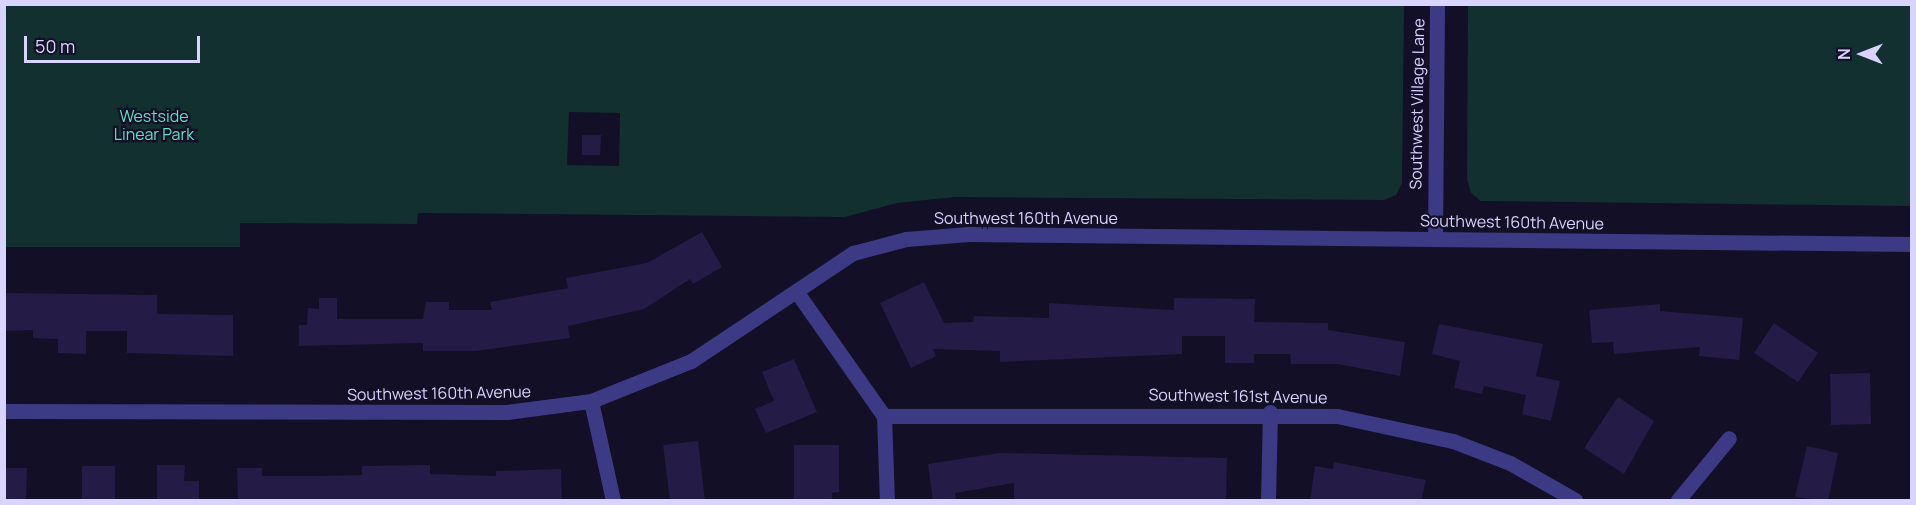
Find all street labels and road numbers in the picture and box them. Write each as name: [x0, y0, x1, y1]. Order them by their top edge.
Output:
street label: Southwest Village Lane: [1406, 18, 1428, 190]
street label: Southwest 160th Avenue: [934, 208, 1118, 228]
street label: Southwest 160th Avenue: [1420, 211, 1604, 233]
street label: Southwest 160th Avenue: [347, 382, 531, 404]
street label: Southwest 161st Avenue: [1148, 385, 1328, 407]

